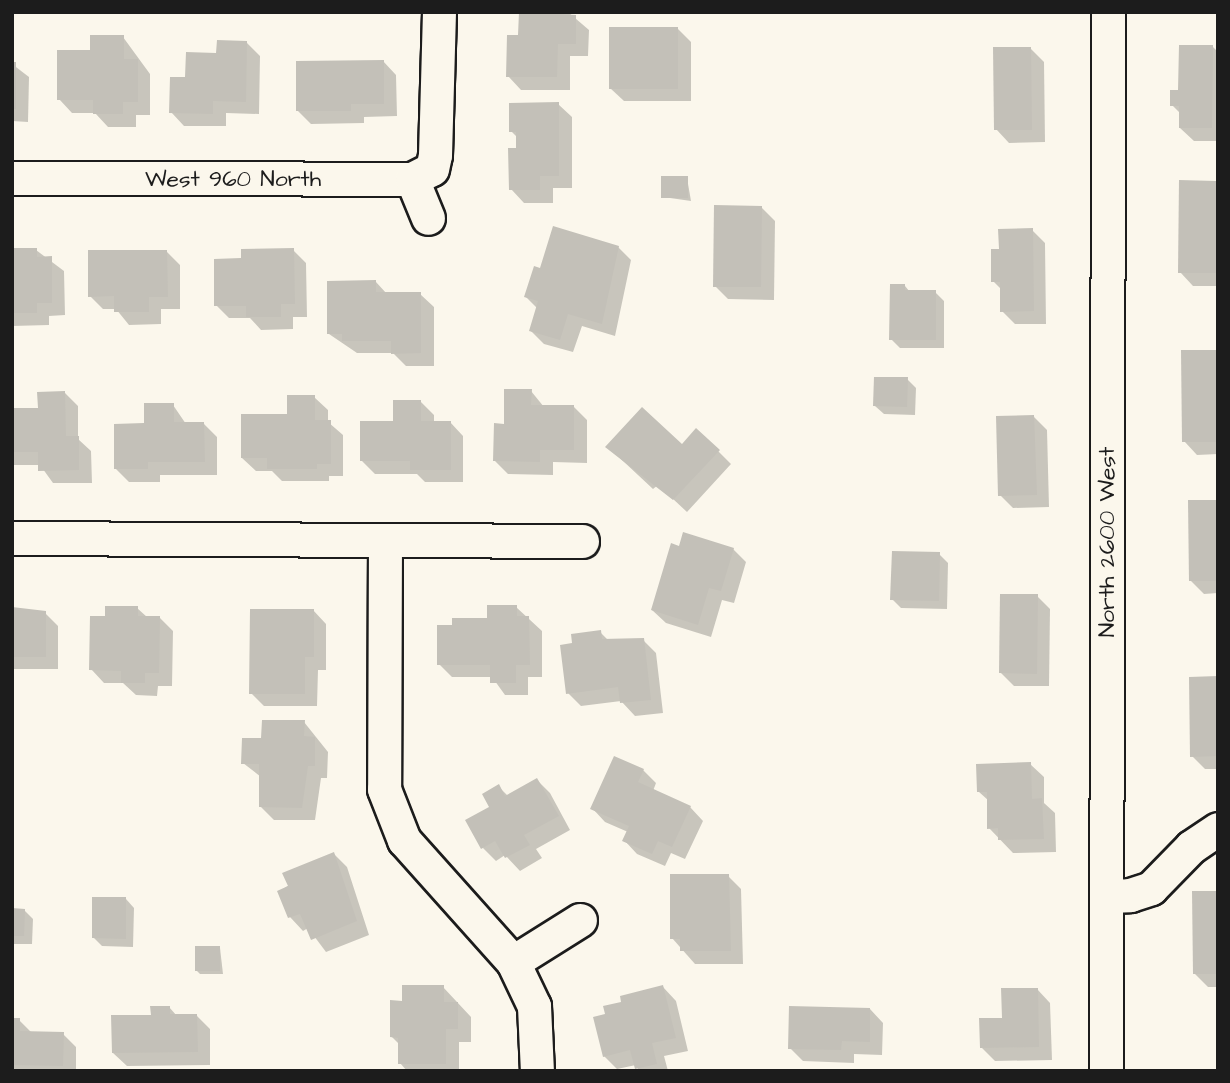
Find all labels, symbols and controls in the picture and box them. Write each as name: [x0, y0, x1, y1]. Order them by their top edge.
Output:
street label: West 960 North: [145, 165, 321, 193]
street label: North 2600 West: [1093, 447, 1121, 637]

